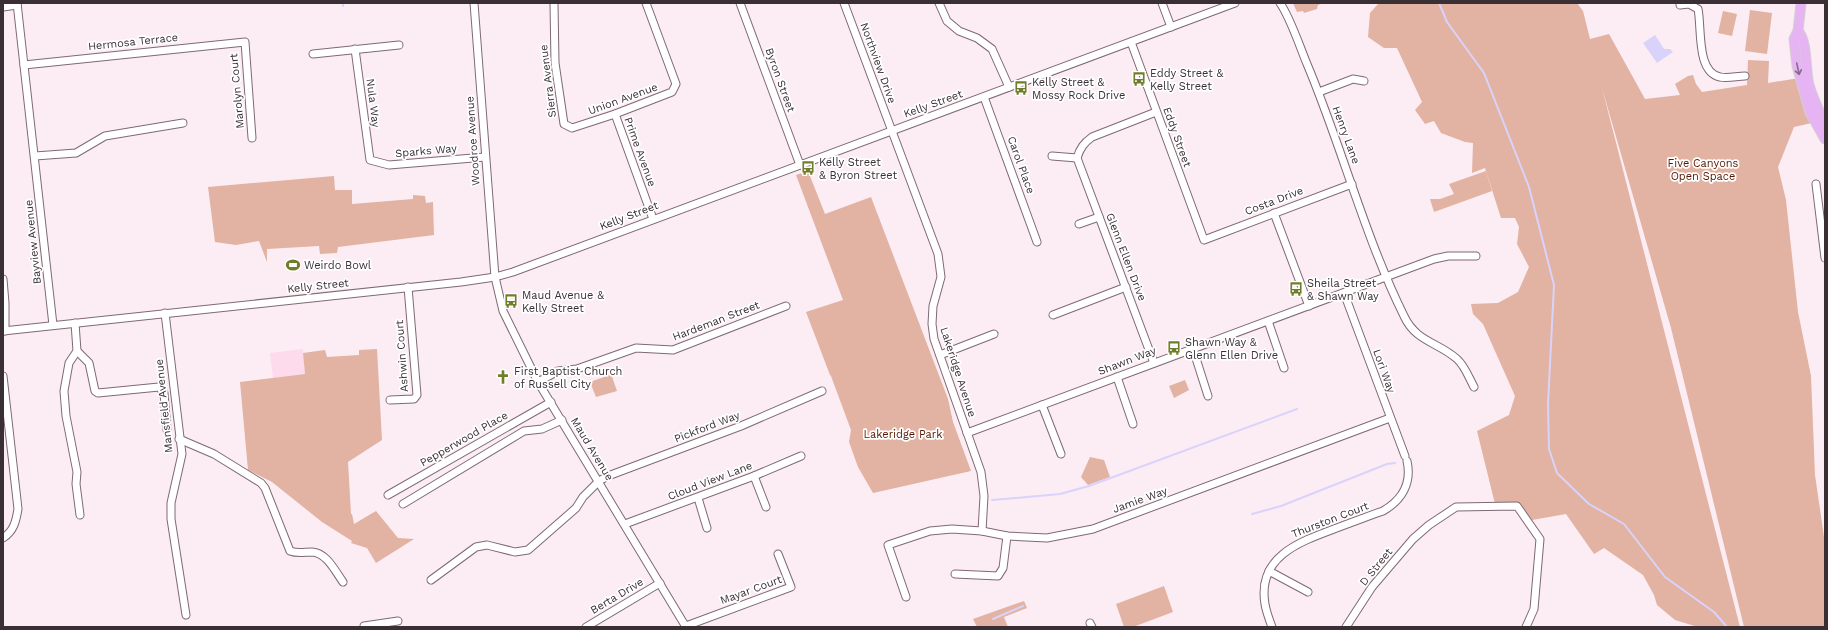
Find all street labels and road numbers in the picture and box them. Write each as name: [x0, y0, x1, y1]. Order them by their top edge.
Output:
street label: Northview Drive: [857, 21, 899, 105]
street label: Hermosa Terrace: [87, 31, 179, 53]
street label: Sierra Avenue: [537, 44, 559, 118]
street label: Byron Street: [762, 46, 798, 114]
street label: Marolyn Court: [227, 52, 247, 129]
street label: Nula Way: [364, 78, 382, 129]
street label: Union Avenue: [586, 80, 660, 118]
street label: Kelly Street: [902, 87, 965, 121]
street label: Woodroe Avenue: [463, 96, 483, 186]
street label: Henry Lane: [1330, 104, 1362, 166]
street label: Eddy Street: [1160, 105, 1194, 169]
street label: Prime Avenue: [621, 115, 659, 189]
street label: Carol Place: [1005, 134, 1037, 196]
street label: Sparks Way: [395, 142, 458, 160]
street label: Costa Drive: [1243, 184, 1305, 218]
street label: Bayview Avenue: [22, 199, 44, 285]
street label: Kelly Street: [598, 199, 661, 233]
street label: Glenn Ellen Drive: [1103, 211, 1149, 303]
street label: Kelly Street: [287, 276, 350, 296]
street label: Hardeman Street: [671, 298, 762, 344]
street label: Ashwin Court: [393, 319, 411, 392]
street label: Lakeridge Avenue: [937, 325, 979, 419]
street label: Shawn Way: [1096, 344, 1158, 378]
street label: Lori Way: [1370, 347, 1398, 395]
street label: Mansfield Avenue: [153, 358, 175, 454]
street label: Pickford Way: [672, 408, 742, 445]
street label: Pepperwood Place: [418, 409, 510, 469]
street label: Maud Avenue: [568, 415, 616, 483]
street label: Cloud View Lane: [666, 459, 754, 503]
street label: Jamie Way: [1111, 484, 1169, 516]
street label: Thurston Court: [1290, 499, 1371, 541]
street label: D Street: [1357, 545, 1395, 588]
street label: Mayar Court: [718, 573, 784, 607]
street label: Berta Drive: [588, 575, 646, 617]

